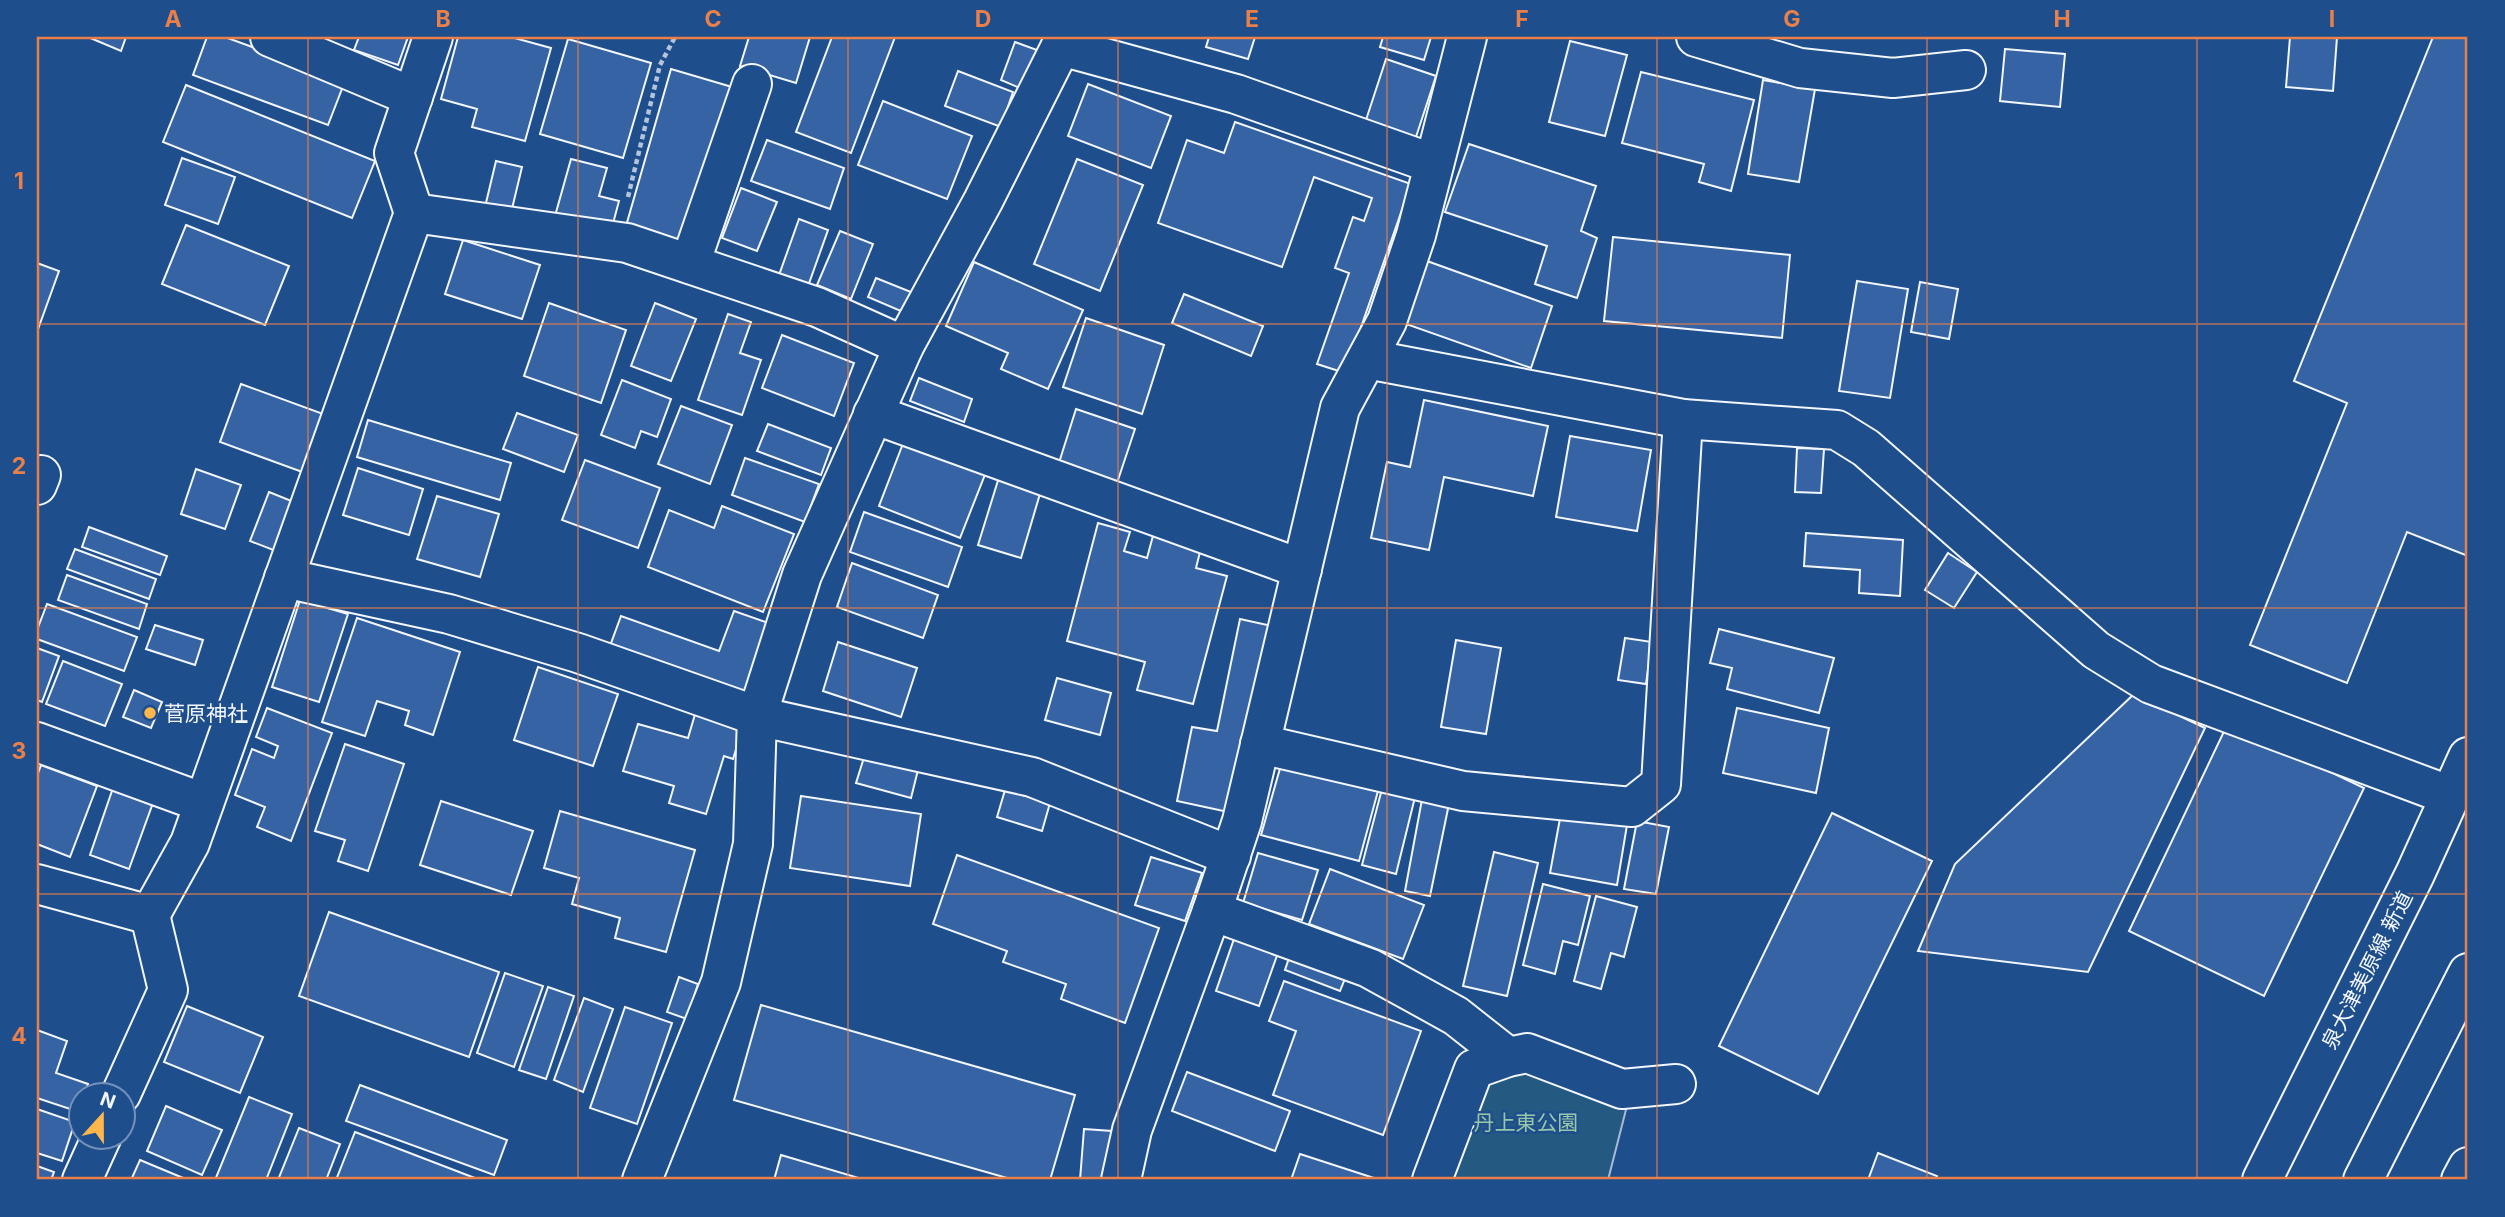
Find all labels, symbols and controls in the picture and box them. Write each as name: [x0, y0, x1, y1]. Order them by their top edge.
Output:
text: A: [164, 5, 182, 33]
text: B: [435, 5, 451, 33]
text: C: [704, 5, 722, 33]
text: D: [975, 5, 991, 33]
text: E: [1245, 5, 1259, 33]
text: F: [1515, 5, 1529, 33]
text: G: [1783, 5, 1801, 33]
text: H: [2053, 5, 2071, 33]
text: I: [2329, 5, 2335, 33]
text: 1: [14, 167, 24, 195]
text: 2: [12, 452, 26, 480]
place label: 菅原神社: [164, 701, 248, 726]
marker: 菅原神社: [142, 705, 158, 721]
text: 3: [12, 737, 26, 765]
street label: 泉大津美原線 新道: [2316, 887, 2418, 1053]
text: 4: [11, 1022, 27, 1050]
north arrow: [66, 1080, 136, 1150]
text: N: [97, 1087, 119, 1114]
park label: 丹上東公園: [1474, 1110, 1579, 1135]

